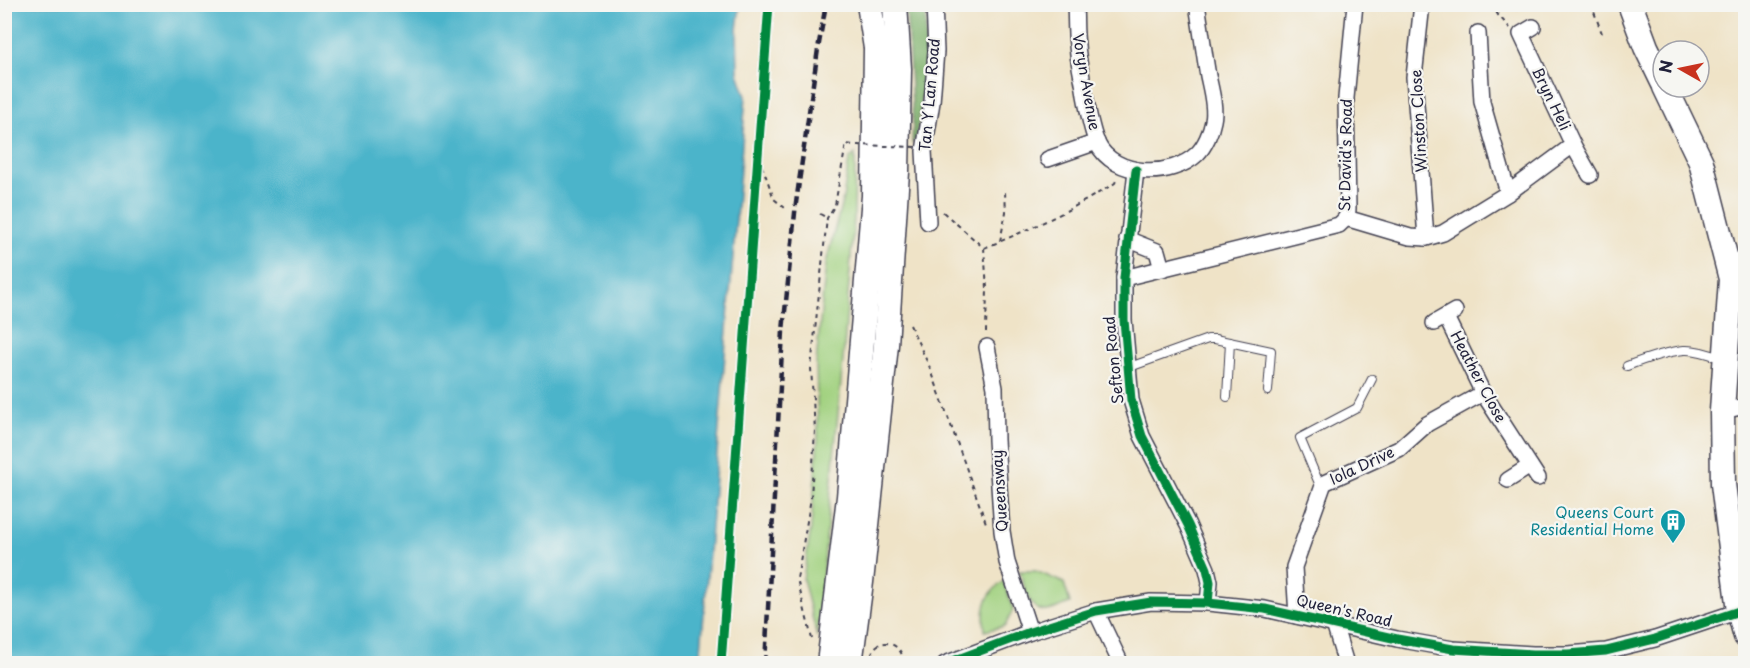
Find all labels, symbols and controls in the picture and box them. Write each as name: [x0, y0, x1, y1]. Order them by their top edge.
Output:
street label: Voryn Avenue: [1068, 31, 1107, 132]
street label: Tan Y Lan Road: [912, 37, 945, 153]
north arrow: [1651, 39, 1711, 99]
text: N: [1652, 58, 1678, 75]
street label: Bryn Heli: [1527, 63, 1578, 134]
street label: Winston Close: [1403, 69, 1432, 173]
street label: St David's Road: [1332, 98, 1357, 212]
street label: Sefton Road: [1096, 315, 1129, 405]
street label: Heather Close: [1446, 326, 1513, 426]
street label: Iola Drive: [1325, 440, 1398, 490]
street label: Queensway: [984, 449, 1013, 533]
place label: Queens Court Residential Home: [1530, 500, 1654, 540]
building icon: Queens Court Residential Home: [1658, 507, 1688, 545]
street label: Queen's Road: [1294, 587, 1394, 632]

